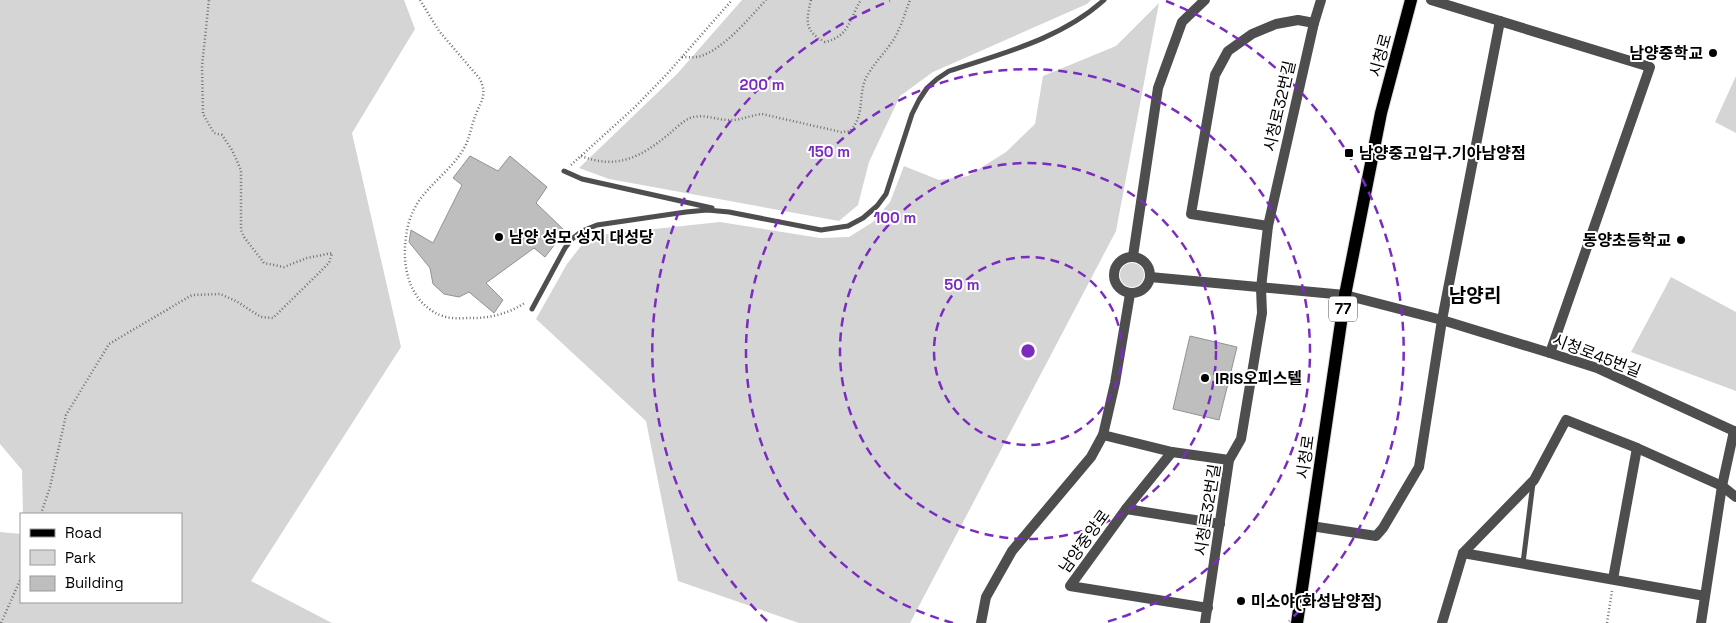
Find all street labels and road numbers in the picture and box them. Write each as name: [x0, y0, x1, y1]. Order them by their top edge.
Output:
street label: 시청로: [1365, 31, 1396, 79]
street label: 시청로32번길: [1259, 58, 1300, 154]
road number: 77: [1329, 296, 1357, 322]
street label: 시청로45번길: [1550, 329, 1644, 382]
street label: 시청로: [1292, 433, 1319, 480]
street label: 시청로32번길: [1190, 463, 1225, 558]
street label: 남양중앙로: [1054, 505, 1115, 577]

